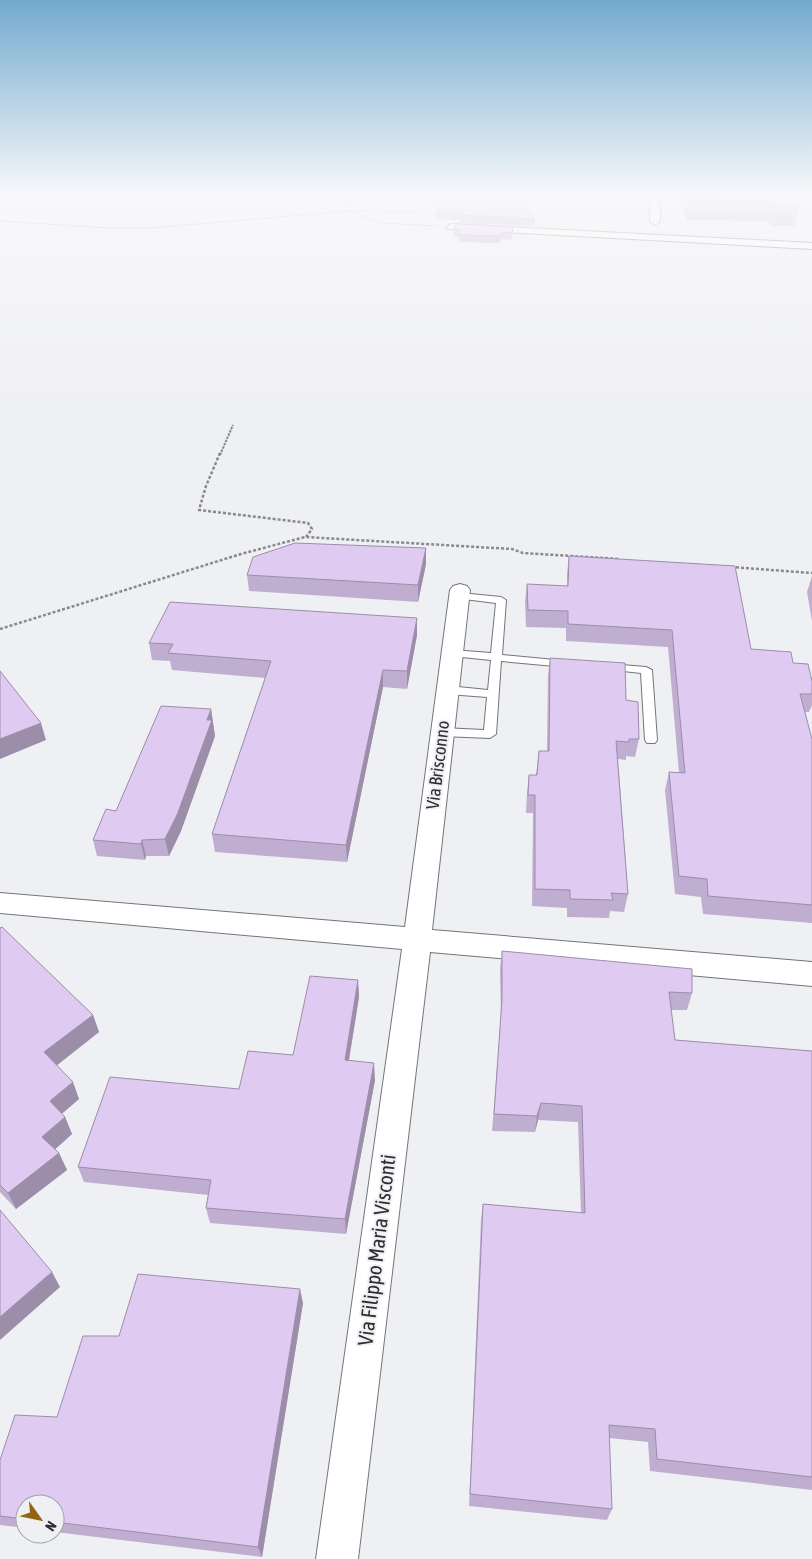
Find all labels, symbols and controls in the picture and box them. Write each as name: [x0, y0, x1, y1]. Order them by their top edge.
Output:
street label: Via Brisconno: [422, 719, 453, 810]
street label: Via Filippo Maria Visconti: [352, 1153, 400, 1347]
north arrow: [15, 1494, 65, 1544]
text: N: [42, 1518, 60, 1534]

